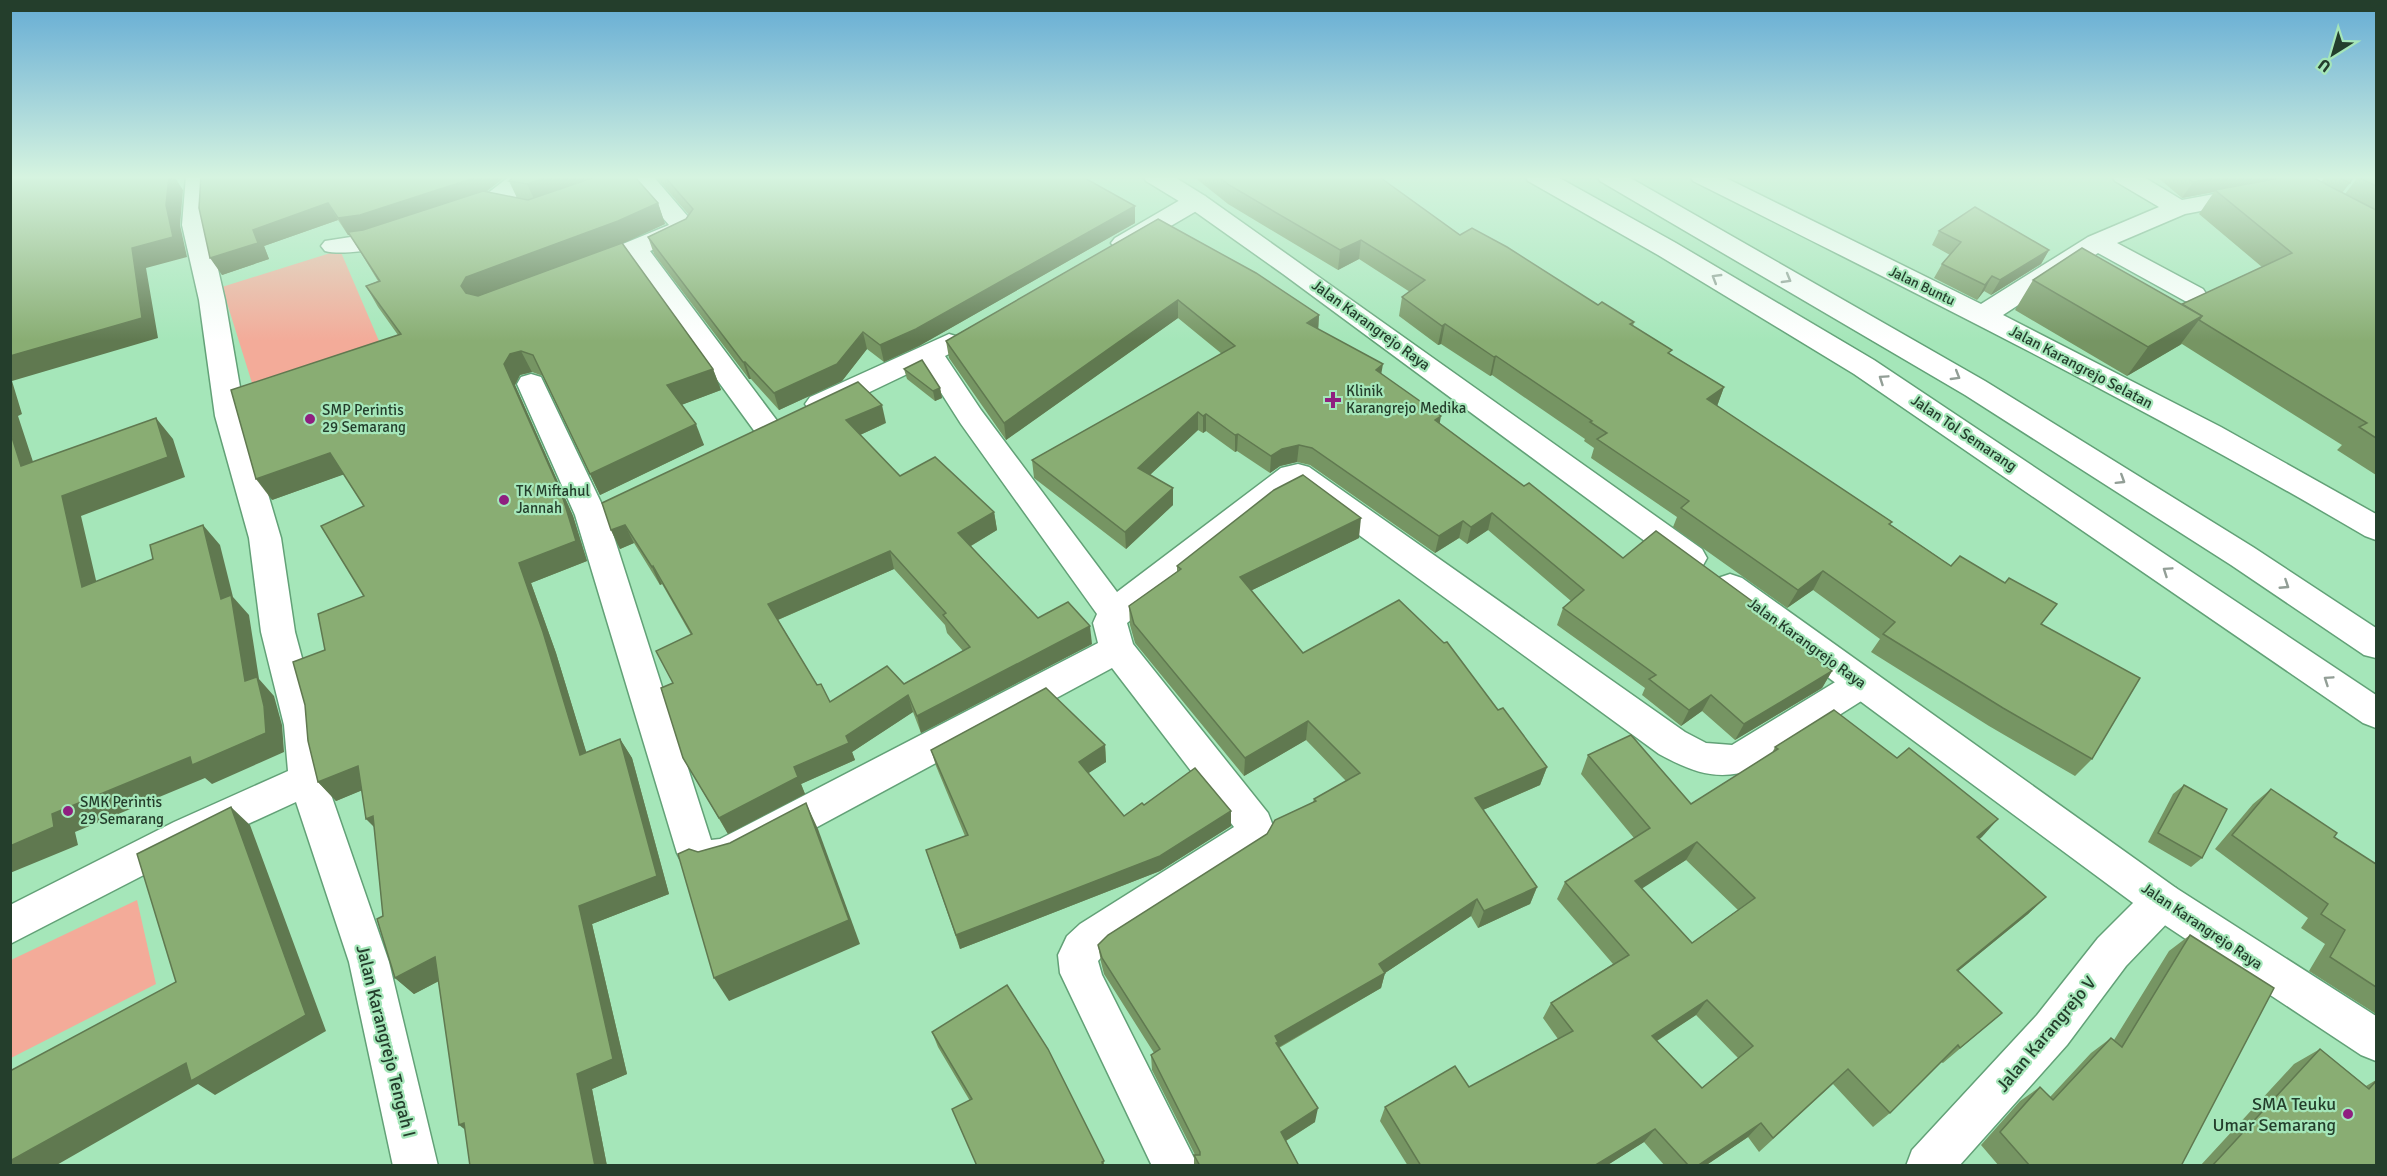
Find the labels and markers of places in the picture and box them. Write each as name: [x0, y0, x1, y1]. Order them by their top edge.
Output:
place label: Klinik Karangrejo Medika: [1346, 382, 1466, 417]
marker: Klinik Karangrejo Medika: [1324, 391, 1342, 409]
place label: SMP Perintis 29 Semarang: [322, 401, 406, 436]
marker: SMP Perintis 29 Semarang: [303, 412, 317, 426]
place label: TK Miftahul Jannah: [516, 482, 590, 517]
marker: TK Miftahul Jannah: [497, 493, 511, 507]
place label: SMK Perintis 29 Semarang: [80, 793, 164, 828]
marker: SMK Perintis 29 Semarang: [61, 804, 75, 818]
place label: SMA Teuku Umar Semarang: [2212, 1093, 2336, 1136]
marker: SMA Teuku Umar Semarang: [2341, 1107, 2355, 1121]

